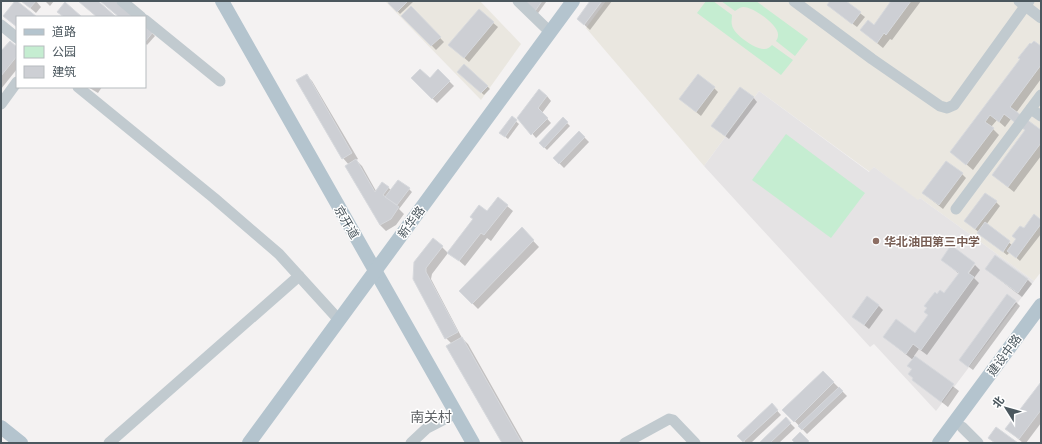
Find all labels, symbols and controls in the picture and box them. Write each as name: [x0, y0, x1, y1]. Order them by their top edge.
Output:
legend: [16, 16, 146, 88]
text: 道路: [52, 24, 76, 39]
text: 公园: [52, 44, 76, 59]
text: 建筑: [52, 64, 76, 79]
street label: 京开道: [332, 203, 362, 241]
street label: 新华路: [394, 203, 428, 241]
place label: 华北油田第三中学: [884, 234, 980, 249]
marker: 华北油田第三中学: [871, 236, 881, 246]
street label: 建设中路: [984, 331, 1024, 379]
north arrow: [986, 388, 1026, 428]
text: 北: [989, 393, 1007, 411]
district label: 南关村: [410, 408, 452, 426]

